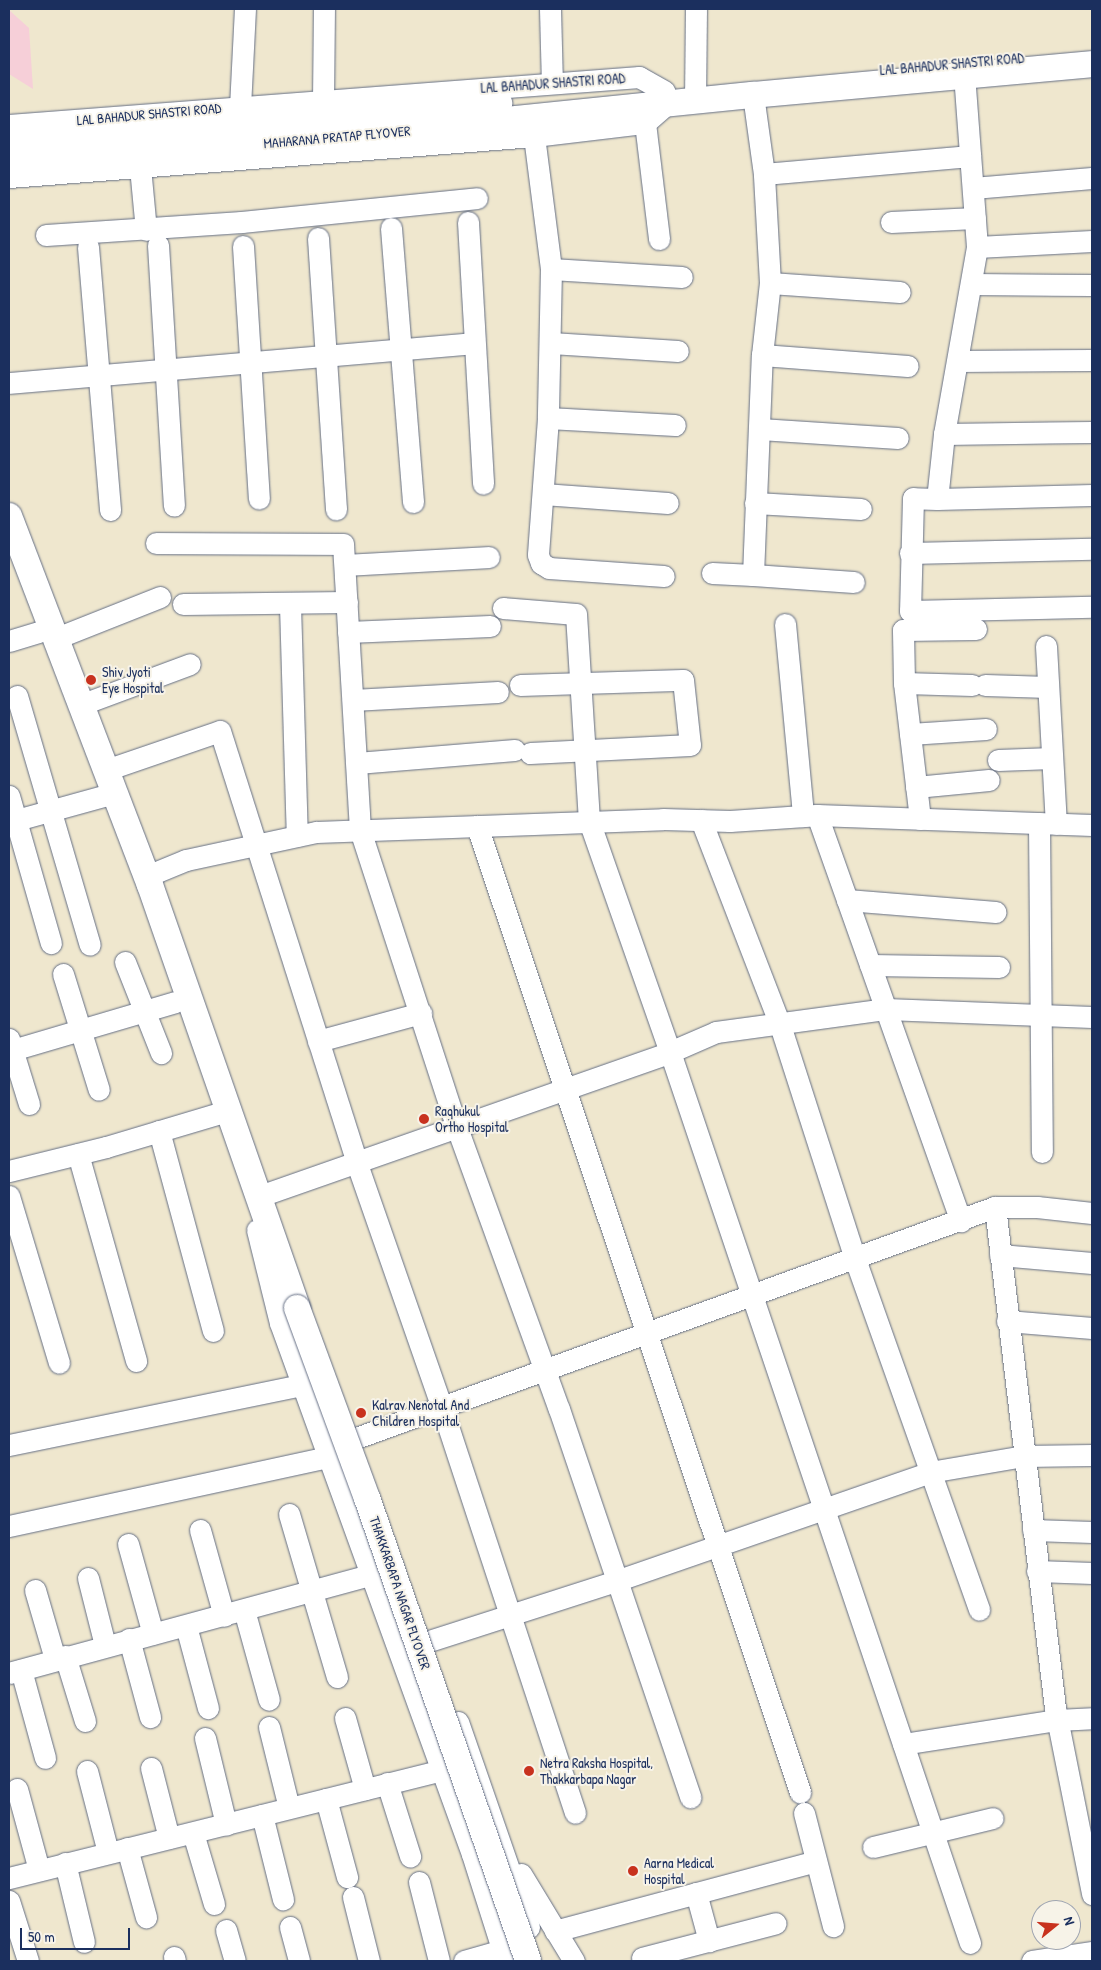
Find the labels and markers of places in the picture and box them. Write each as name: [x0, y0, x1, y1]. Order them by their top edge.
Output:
place label: Shiv Jyoti Eye Hospital: [102, 664, 164, 696]
marker: Shiv Jyoti Eye Hospital: [84, 673, 98, 687]
place label: Raghukul Ortho Hospital: [435, 1103, 508, 1136]
marker: Raghukul Ortho Hospital: [417, 1112, 431, 1126]
place label: Kalrav Nenotal And Children Hospital: [372, 1397, 469, 1430]
marker: Kalrav Nenotal And Children Hospital: [354, 1406, 368, 1420]
place label: Netra Raksha Hospital, Thakkarbapa Nagar: [540, 1755, 653, 1788]
marker: Netra Raksha Hospital, Thakkarbapa Nagar: [522, 1764, 536, 1778]
place label: Aarna Medical Hospital: [644, 1855, 714, 1888]
marker: Aarna Medical Hospital: [626, 1864, 640, 1878]

